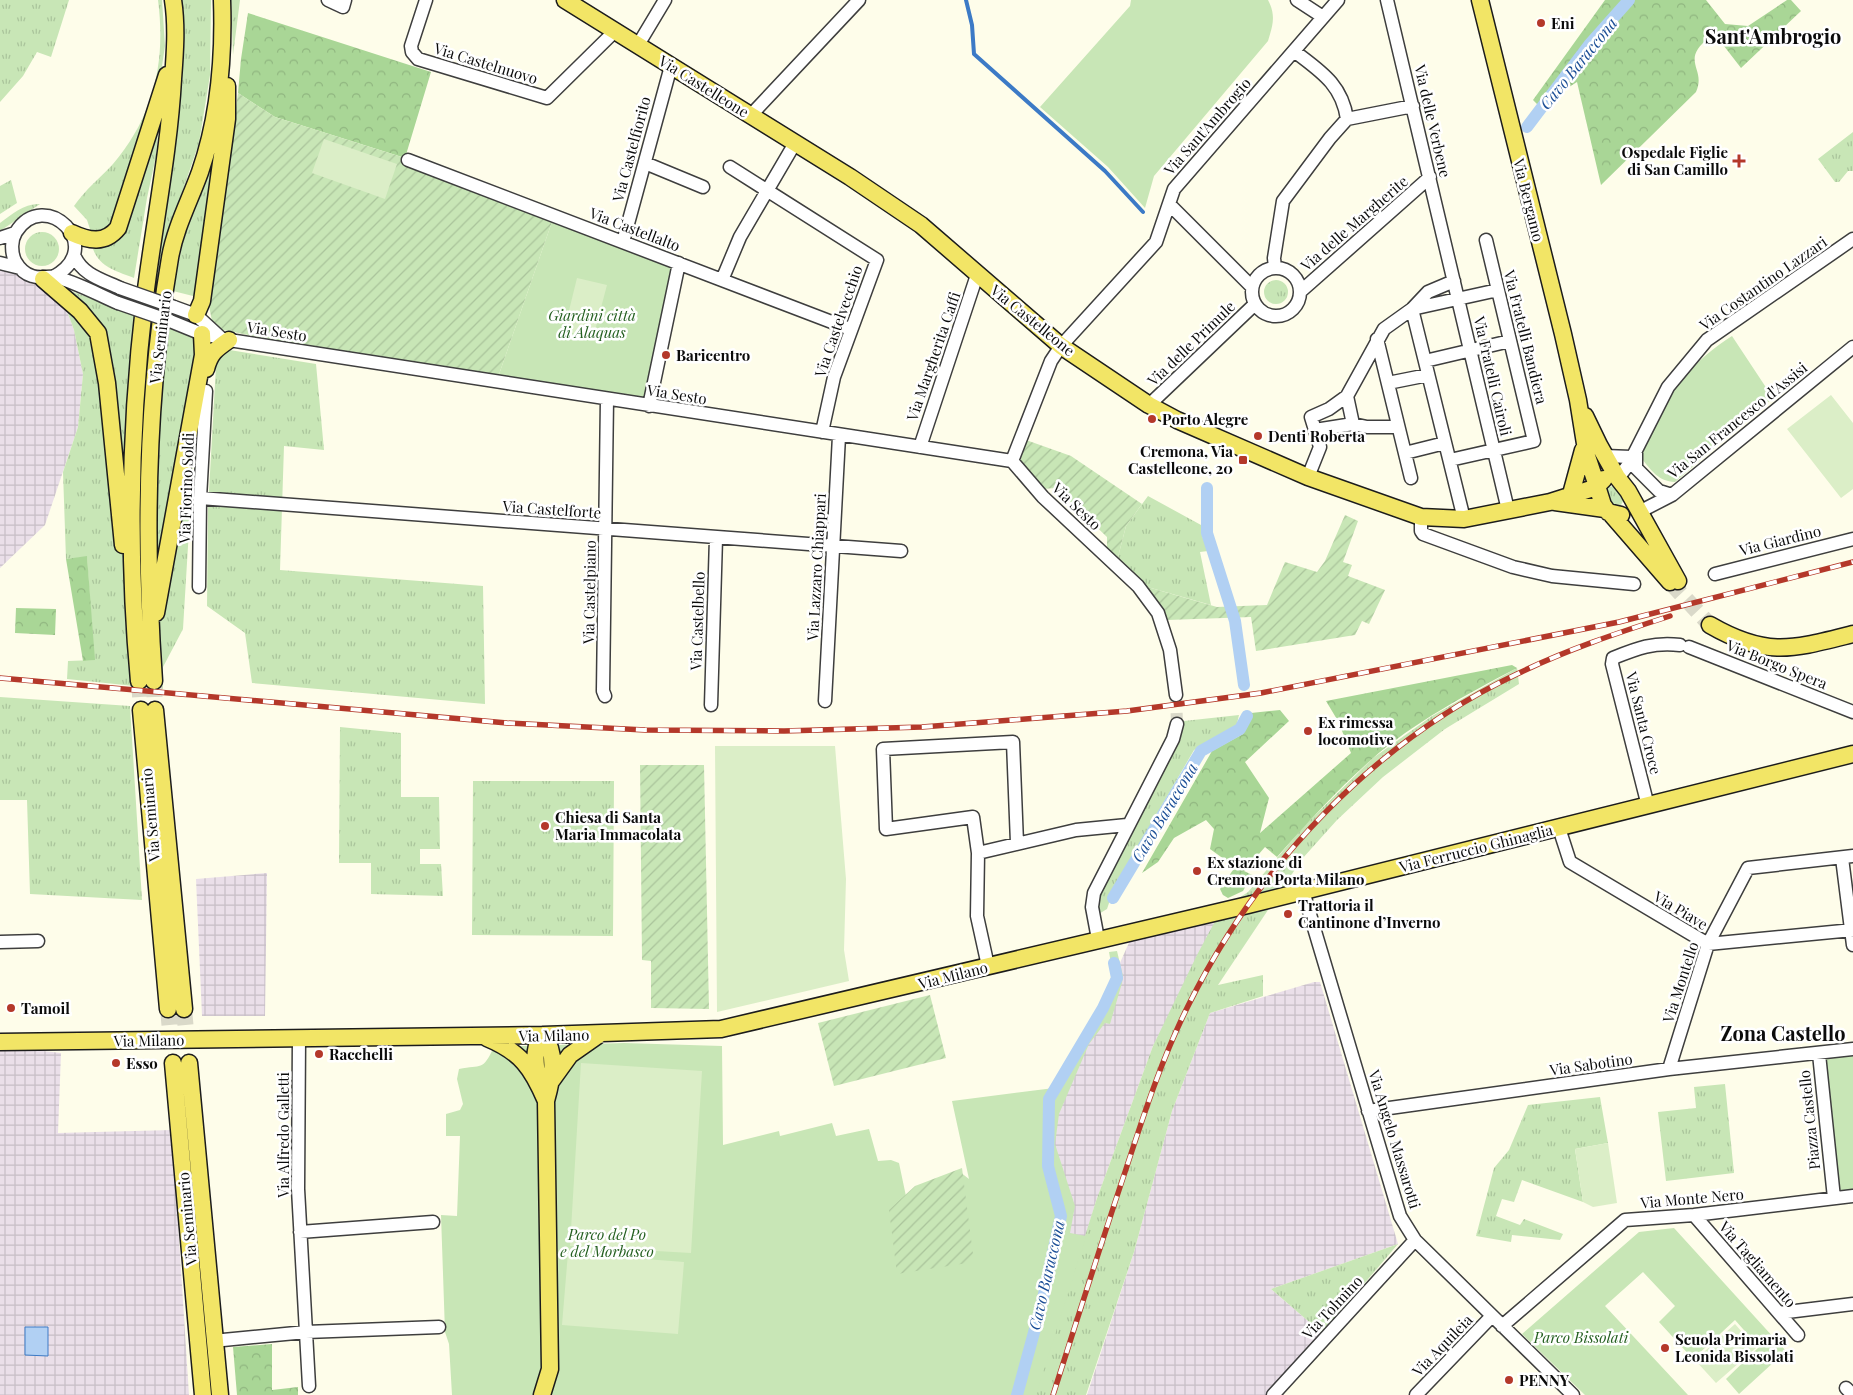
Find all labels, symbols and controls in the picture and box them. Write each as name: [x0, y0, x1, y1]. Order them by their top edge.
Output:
water label: Cavo Baraccona: [1535, 13, 1621, 113]
place label: Eni: [1551, 13, 1575, 33]
marker: Eni: [1535, 17, 1547, 29]
district label: Sant'Ambrogio: [1705, 22, 1841, 49]
street label: Via Castelnuovo: [431, 37, 540, 88]
street label: Via Castelleone: [654, 50, 753, 122]
street label: Via delle Verbene: [1410, 62, 1456, 179]
street label: Via Sant'Ambrogio: [1159, 73, 1255, 180]
street label: Via Castelfiorito: [607, 94, 655, 205]
place label: Ospedale Figlie di San Camillo: [1621, 142, 1728, 179]
marker: Ospedale Figlie di San Camillo: [1732, 154, 1746, 168]
street label: Via Bergamo: [1509, 155, 1549, 244]
street label: Via delle Margherite: [1295, 171, 1412, 276]
street label: Via Castellalto: [586, 202, 683, 255]
street label: Via Costantino Lazzari: [1695, 231, 1831, 335]
street label: Via Castelvecchio: [809, 262, 866, 380]
street label: Via Fratelli Bandiera: [1499, 267, 1552, 407]
street label: Via Castelleone: [986, 279, 1079, 360]
street label: Via Seminario: [144, 289, 176, 386]
street label: Via Margherita Caffi: [901, 289, 964, 424]
street label: Via delle Primule: [1142, 296, 1239, 391]
park label: Giardini città di Alaquas: [548, 305, 636, 342]
street label: Via Fratelli Cairoli: [1469, 313, 1517, 438]
street label: Via Sesto: [245, 316, 308, 346]
place label: Baricentro: [676, 345, 750, 365]
marker: Baricentro: [660, 349, 672, 361]
street label: Via San Francesco d'Assisi: [1662, 357, 1811, 483]
street label: Via Sesto: [645, 379, 708, 409]
place label: Porto Alegre: [1162, 409, 1249, 429]
marker: Porto Alegre: [1146, 413, 1158, 425]
place label: Denti Roberta: [1268, 426, 1365, 446]
marker: Denti Roberta: [1252, 430, 1264, 442]
street label: Via Fiorino Soldi: [174, 432, 198, 545]
place label: Cremona, Via Castelleone, 20: [1128, 441, 1233, 478]
marker: Cremona, Via Castelleone, 20: [1237, 454, 1249, 466]
street label: Via Sesto: [1048, 477, 1106, 534]
street label: Via Lazzaro Chiappari: [802, 492, 830, 642]
street label: Via Castelforte: [501, 496, 602, 522]
street label: Via Giardino: [1736, 520, 1823, 560]
street label: Via Castelpiano: [578, 540, 600, 645]
street label: Via Castelbello: [685, 571, 709, 672]
street label: Via Borgo Spera: [1723, 634, 1831, 694]
street label: Via Santa Croce: [1621, 669, 1666, 776]
place label: Ex rimessa locomotive: [1318, 712, 1394, 749]
marker: Ex rimessa locomotive: [1302, 725, 1314, 737]
water label: Cavo Baraccona: [1126, 759, 1202, 865]
street label: Via Seminario: [136, 768, 164, 863]
place label: Chiesa di Santa Maria Immacolata: [555, 807, 682, 844]
street label: Via Ferruccio Ghinaglia: [1396, 819, 1555, 877]
marker: Chiesa di Santa Maria Immacolata: [539, 820, 551, 832]
place label: Ex stazione di Cremona Porta Milano: [1207, 852, 1364, 889]
marker: Ex stazione di Cremona Porta Milano: [1191, 865, 1203, 877]
street label: Via Piave: [1649, 886, 1712, 934]
place label: Trattoria il Cantinone d’Inverno: [1298, 895, 1441, 932]
marker: Trattoria il Cantinone d’Inverno: [1282, 908, 1294, 920]
street label: Via Montello: [1657, 939, 1702, 1026]
street label: Via Milano: [915, 957, 990, 994]
place label: Tamoil: [21, 998, 70, 1018]
marker: Tamoil: [5, 1002, 17, 1014]
district label: Zona Castello: [1721, 1019, 1845, 1046]
street label: Via Milano: [517, 1024, 590, 1046]
street label: Via Milano: [112, 1029, 185, 1051]
place label: Racchelli: [329, 1044, 393, 1064]
marker: Racchelli: [313, 1048, 325, 1060]
street label: Via Sabotino: [1547, 1048, 1634, 1080]
place label: Esso: [126, 1053, 158, 1073]
marker: Esso: [110, 1057, 122, 1069]
street label: Via Angelo Massarotti: [1364, 1066, 1426, 1211]
street label: Piazza Castello: [1794, 1069, 1824, 1171]
street label: Via Alfredo Galletti: [273, 1072, 293, 1199]
street label: Via Seminario: [173, 1172, 201, 1267]
street label: Via Monte Nero: [1639, 1184, 1744, 1213]
street label: Via Tagliamento: [1714, 1216, 1801, 1311]
water label: Cavo Baraccona: [1023, 1218, 1069, 1332]
park label: Parco del Po e del Morbasco: [560, 1224, 654, 1261]
street label: Via Tolmino: [1297, 1271, 1367, 1344]
street label: Via Aquileia: [1407, 1309, 1477, 1381]
park label: Parco Bissolati: [1533, 1327, 1629, 1347]
place label: Scuola Primaria Leonida Bissolati: [1675, 1329, 1794, 1366]
marker: Scuola Primaria Leonida Bissolati: [1659, 1342, 1671, 1354]
place label: PENNY: [1519, 1370, 1570, 1390]
marker: PENNY: [1503, 1374, 1515, 1386]

